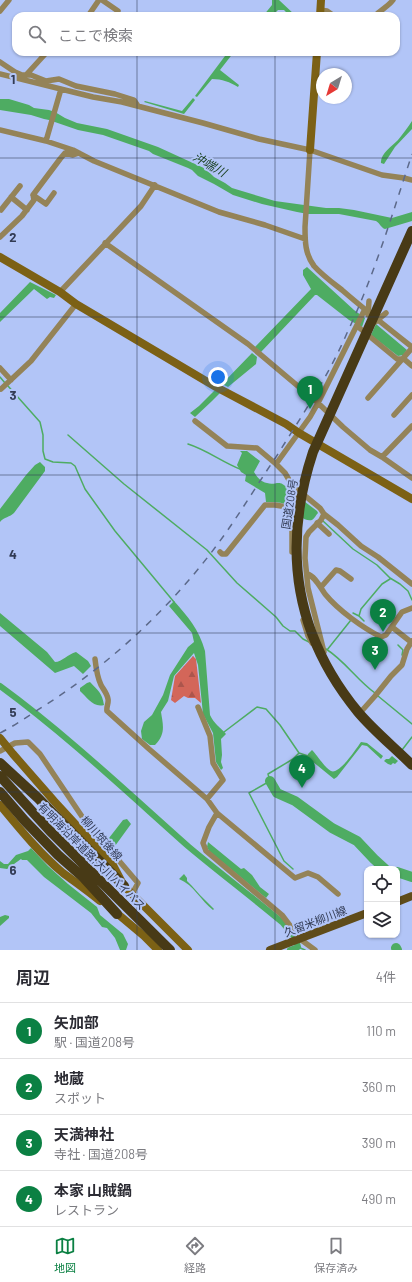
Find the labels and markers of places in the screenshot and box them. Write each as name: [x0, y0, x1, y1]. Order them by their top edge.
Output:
pin: 1: [297, 376, 323, 409]
pin: 2: [370, 599, 396, 632]
pin: 3: [362, 637, 388, 670]
pin: 4: [289, 755, 315, 788]

